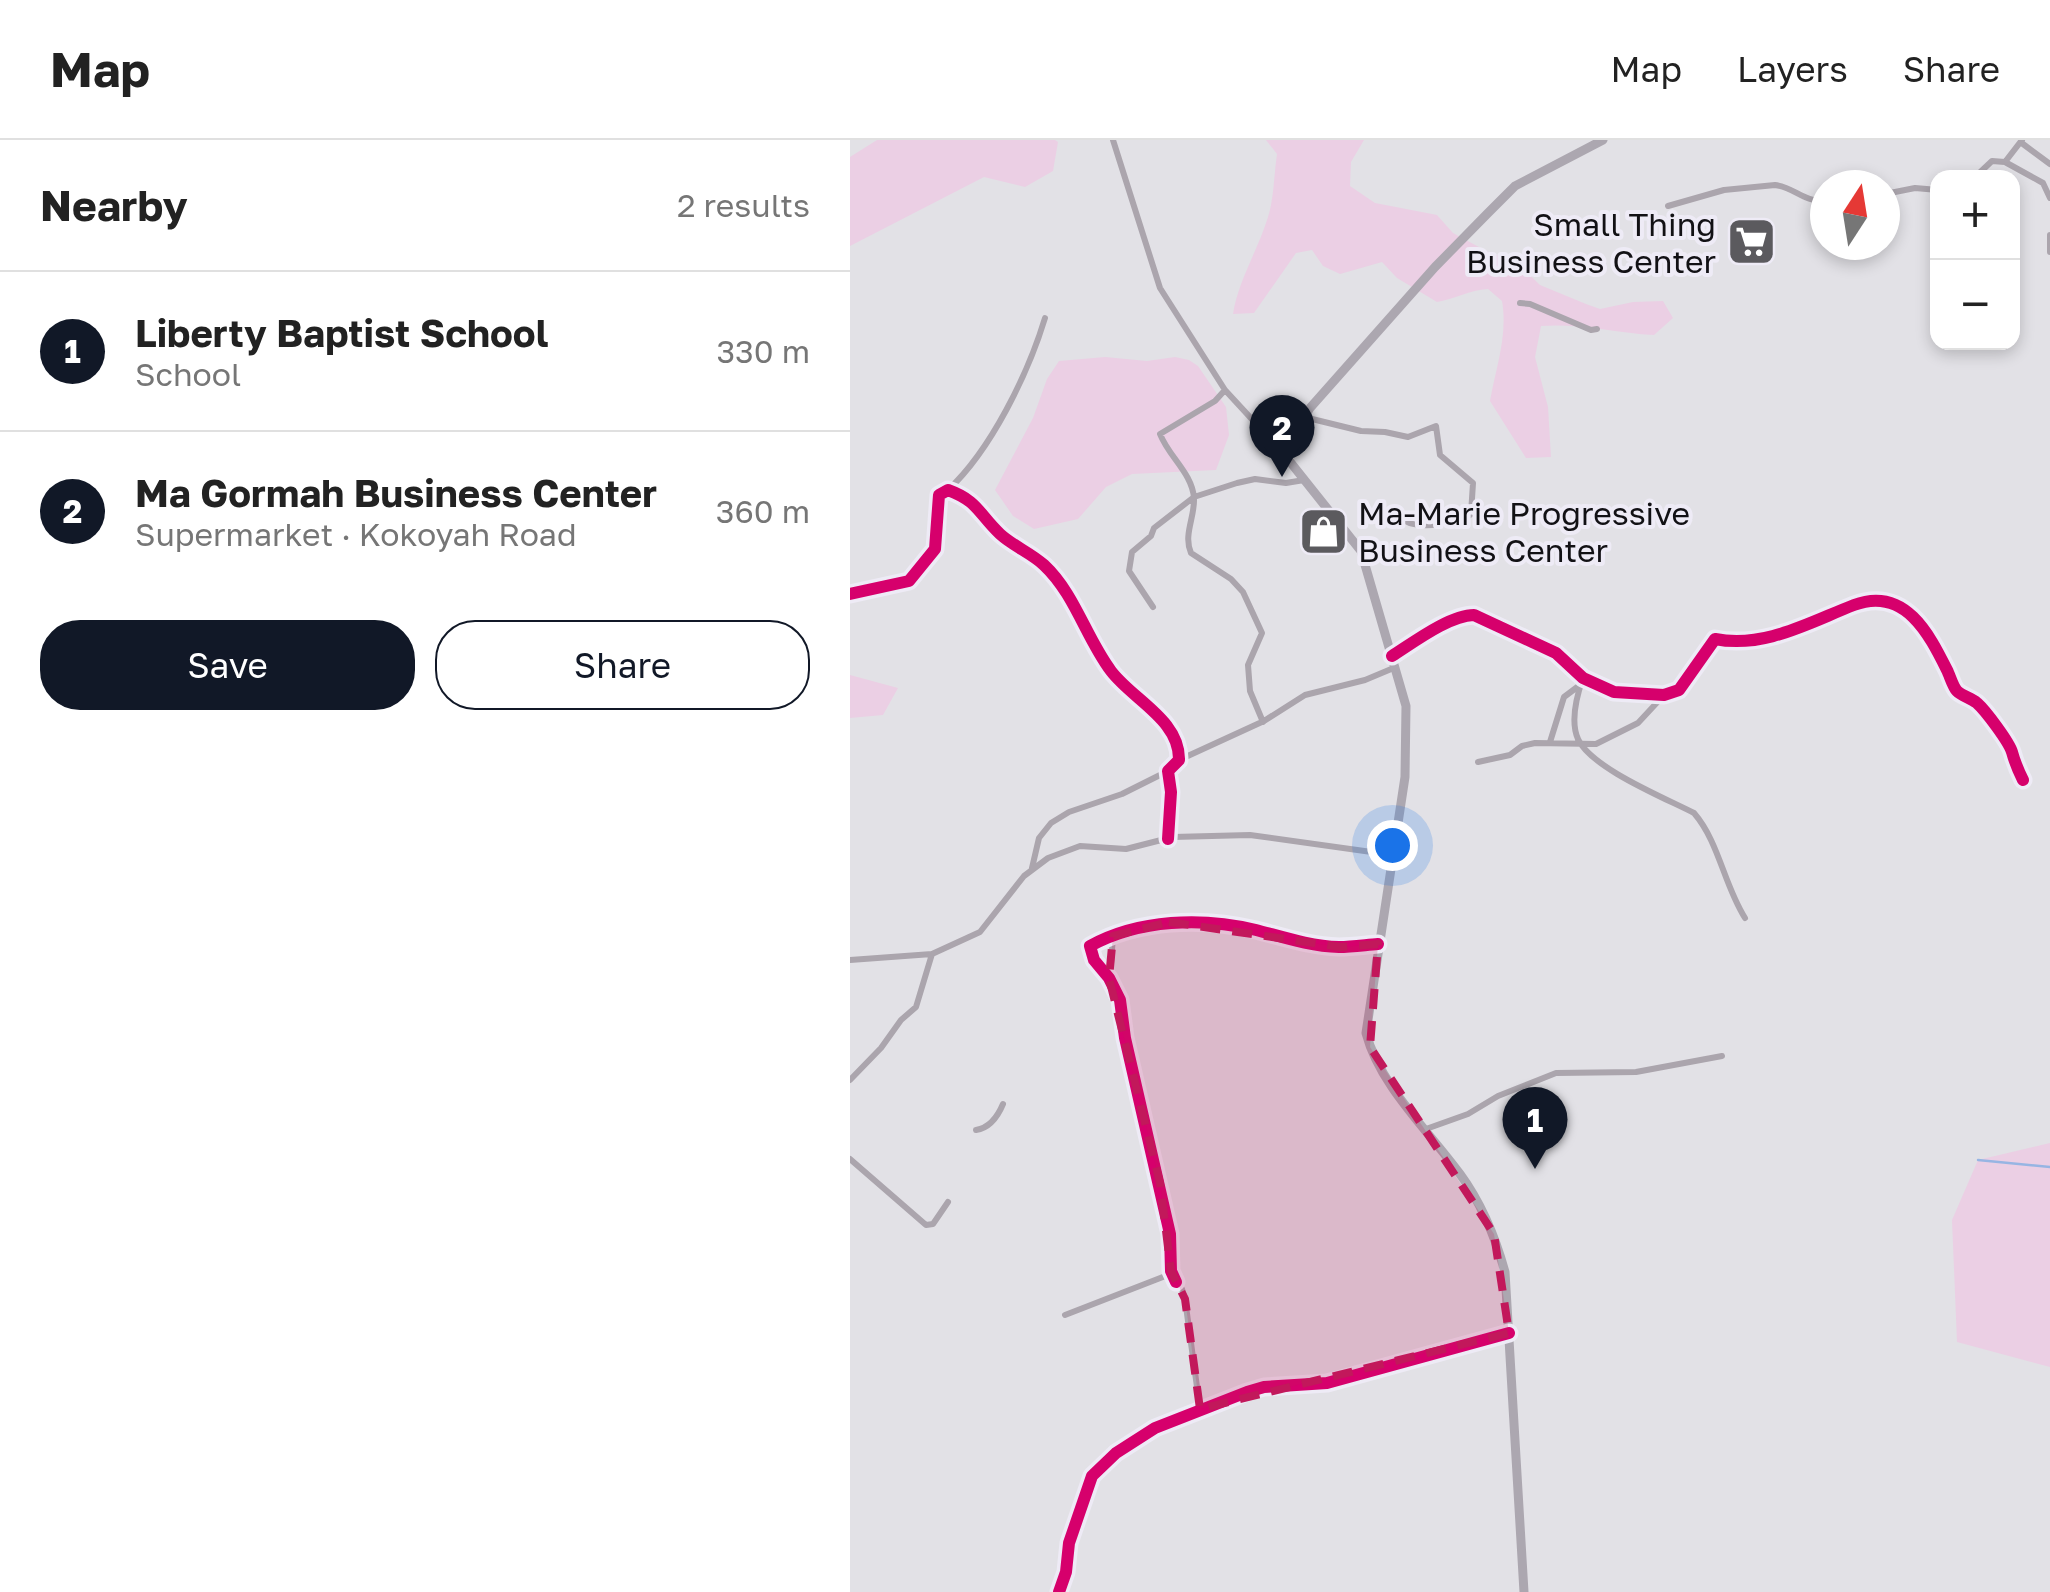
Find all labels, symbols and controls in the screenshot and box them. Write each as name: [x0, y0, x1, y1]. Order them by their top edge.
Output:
text: Map: [50, 40, 150, 98]
text: Map: [1611, 48, 1682, 90]
text: Layers: [1737, 48, 1848, 90]
text: Share: [1903, 48, 2000, 90]
north arrow: [1810, 170, 1900, 260]
map controls: [1930, 170, 2020, 350]
button: +: [1930, 170, 2020, 260]
text: Nearby: [40, 180, 188, 230]
text: 2 results: [677, 186, 810, 224]
place label: Small Thing Business Center: [1466, 205, 1716, 280]
supermarket icon: Small Thing Business Center: [1725, 216, 1777, 268]
button: −: [1930, 260, 2020, 350]
text: Liberty Baptist School: [135, 310, 548, 355]
text: 1: [64, 332, 81, 370]
text: 330 m: [716, 332, 810, 370]
text: School: [135, 355, 241, 393]
pin: 2: [1250, 395, 1314, 477]
text: Ma Gormah Business Center: [135, 470, 657, 515]
text: 2: [63, 492, 82, 530]
text: 360 m: [716, 492, 810, 530]
place label: Ma-Marie Progressive Business Center: [1358, 494, 1690, 569]
shop icon: Ma-Marie Progressive Business Center: [1297, 505, 1349, 557]
text: Supermarket · Kokoyah Road: [135, 515, 577, 553]
button: Save: [40, 620, 415, 710]
button: Share: [435, 620, 810, 710]
your location: [1367, 820, 1418, 871]
pin: 1: [1502, 1086, 1568, 1169]

